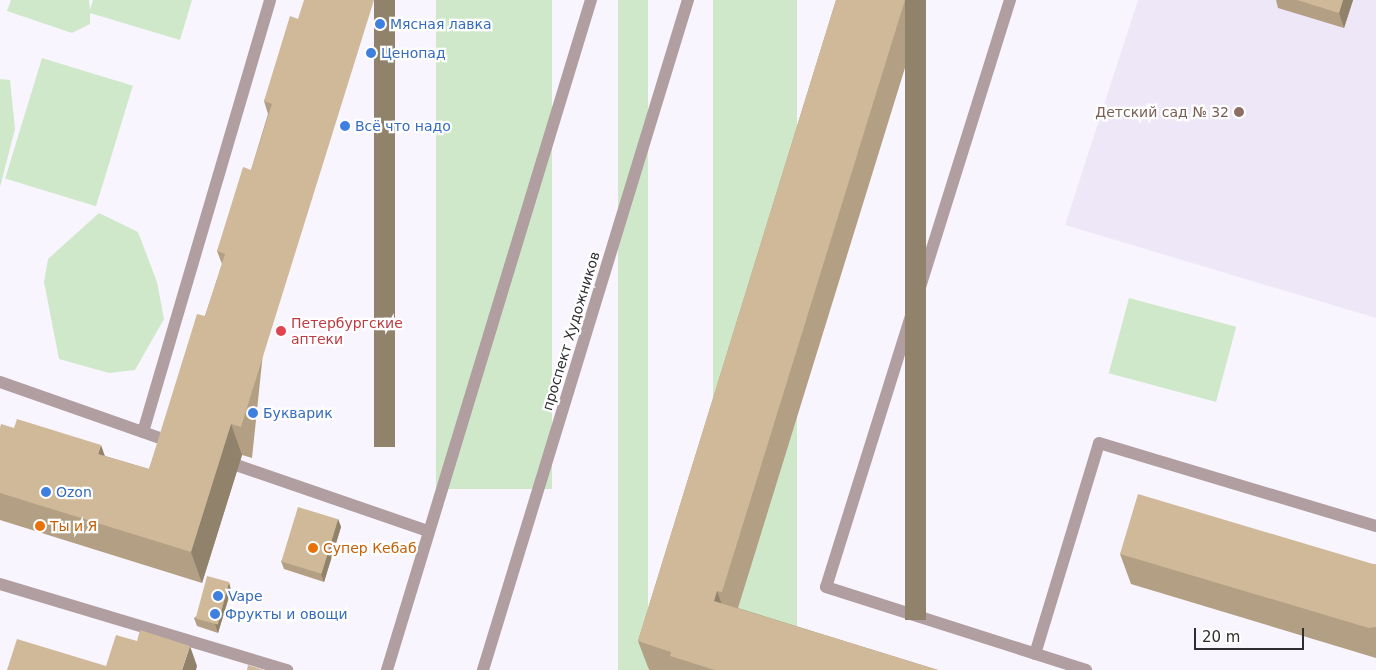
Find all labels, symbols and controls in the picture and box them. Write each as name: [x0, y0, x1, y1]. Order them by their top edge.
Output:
place label: Мясная лавка: [390, 16, 492, 32]
marker: Мясная лавка: [374, 18, 386, 30]
place label: Ценопад: [381, 45, 446, 61]
marker: Ценопад: [365, 47, 377, 59]
place label: Детский сад № 32: [1095, 104, 1229, 120]
marker: Детский сад № 32: [1233, 106, 1245, 118]
place label: Всё что надо: [355, 118, 451, 134]
marker: Всё что надо: [339, 120, 351, 132]
street label: проспект Художников: [539, 249, 603, 413]
place label: Петербургские аптеки: [291, 315, 403, 348]
marker: Петербургские аптеки: [275, 325, 287, 337]
place label: Букварик: [263, 405, 333, 421]
marker: Букварик: [247, 407, 259, 419]
place label: Ozon: [56, 484, 92, 500]
marker: Ozon: [40, 486, 52, 498]
place label: Ты и Я: [50, 518, 97, 534]
marker: Ты и Я: [34, 520, 46, 532]
place label: Супер Кебаб: [323, 540, 417, 556]
marker: Супер Кебаб: [307, 542, 319, 554]
place label: Vape: [228, 588, 263, 604]
marker: Vape: [212, 590, 224, 602]
place label: Фрукты и овощи: [225, 606, 348, 622]
marker: Фрукты и овощи: [209, 608, 221, 620]
scale bar: [1196, 618, 1306, 650]
text: 20 m: [1202, 628, 1240, 646]

